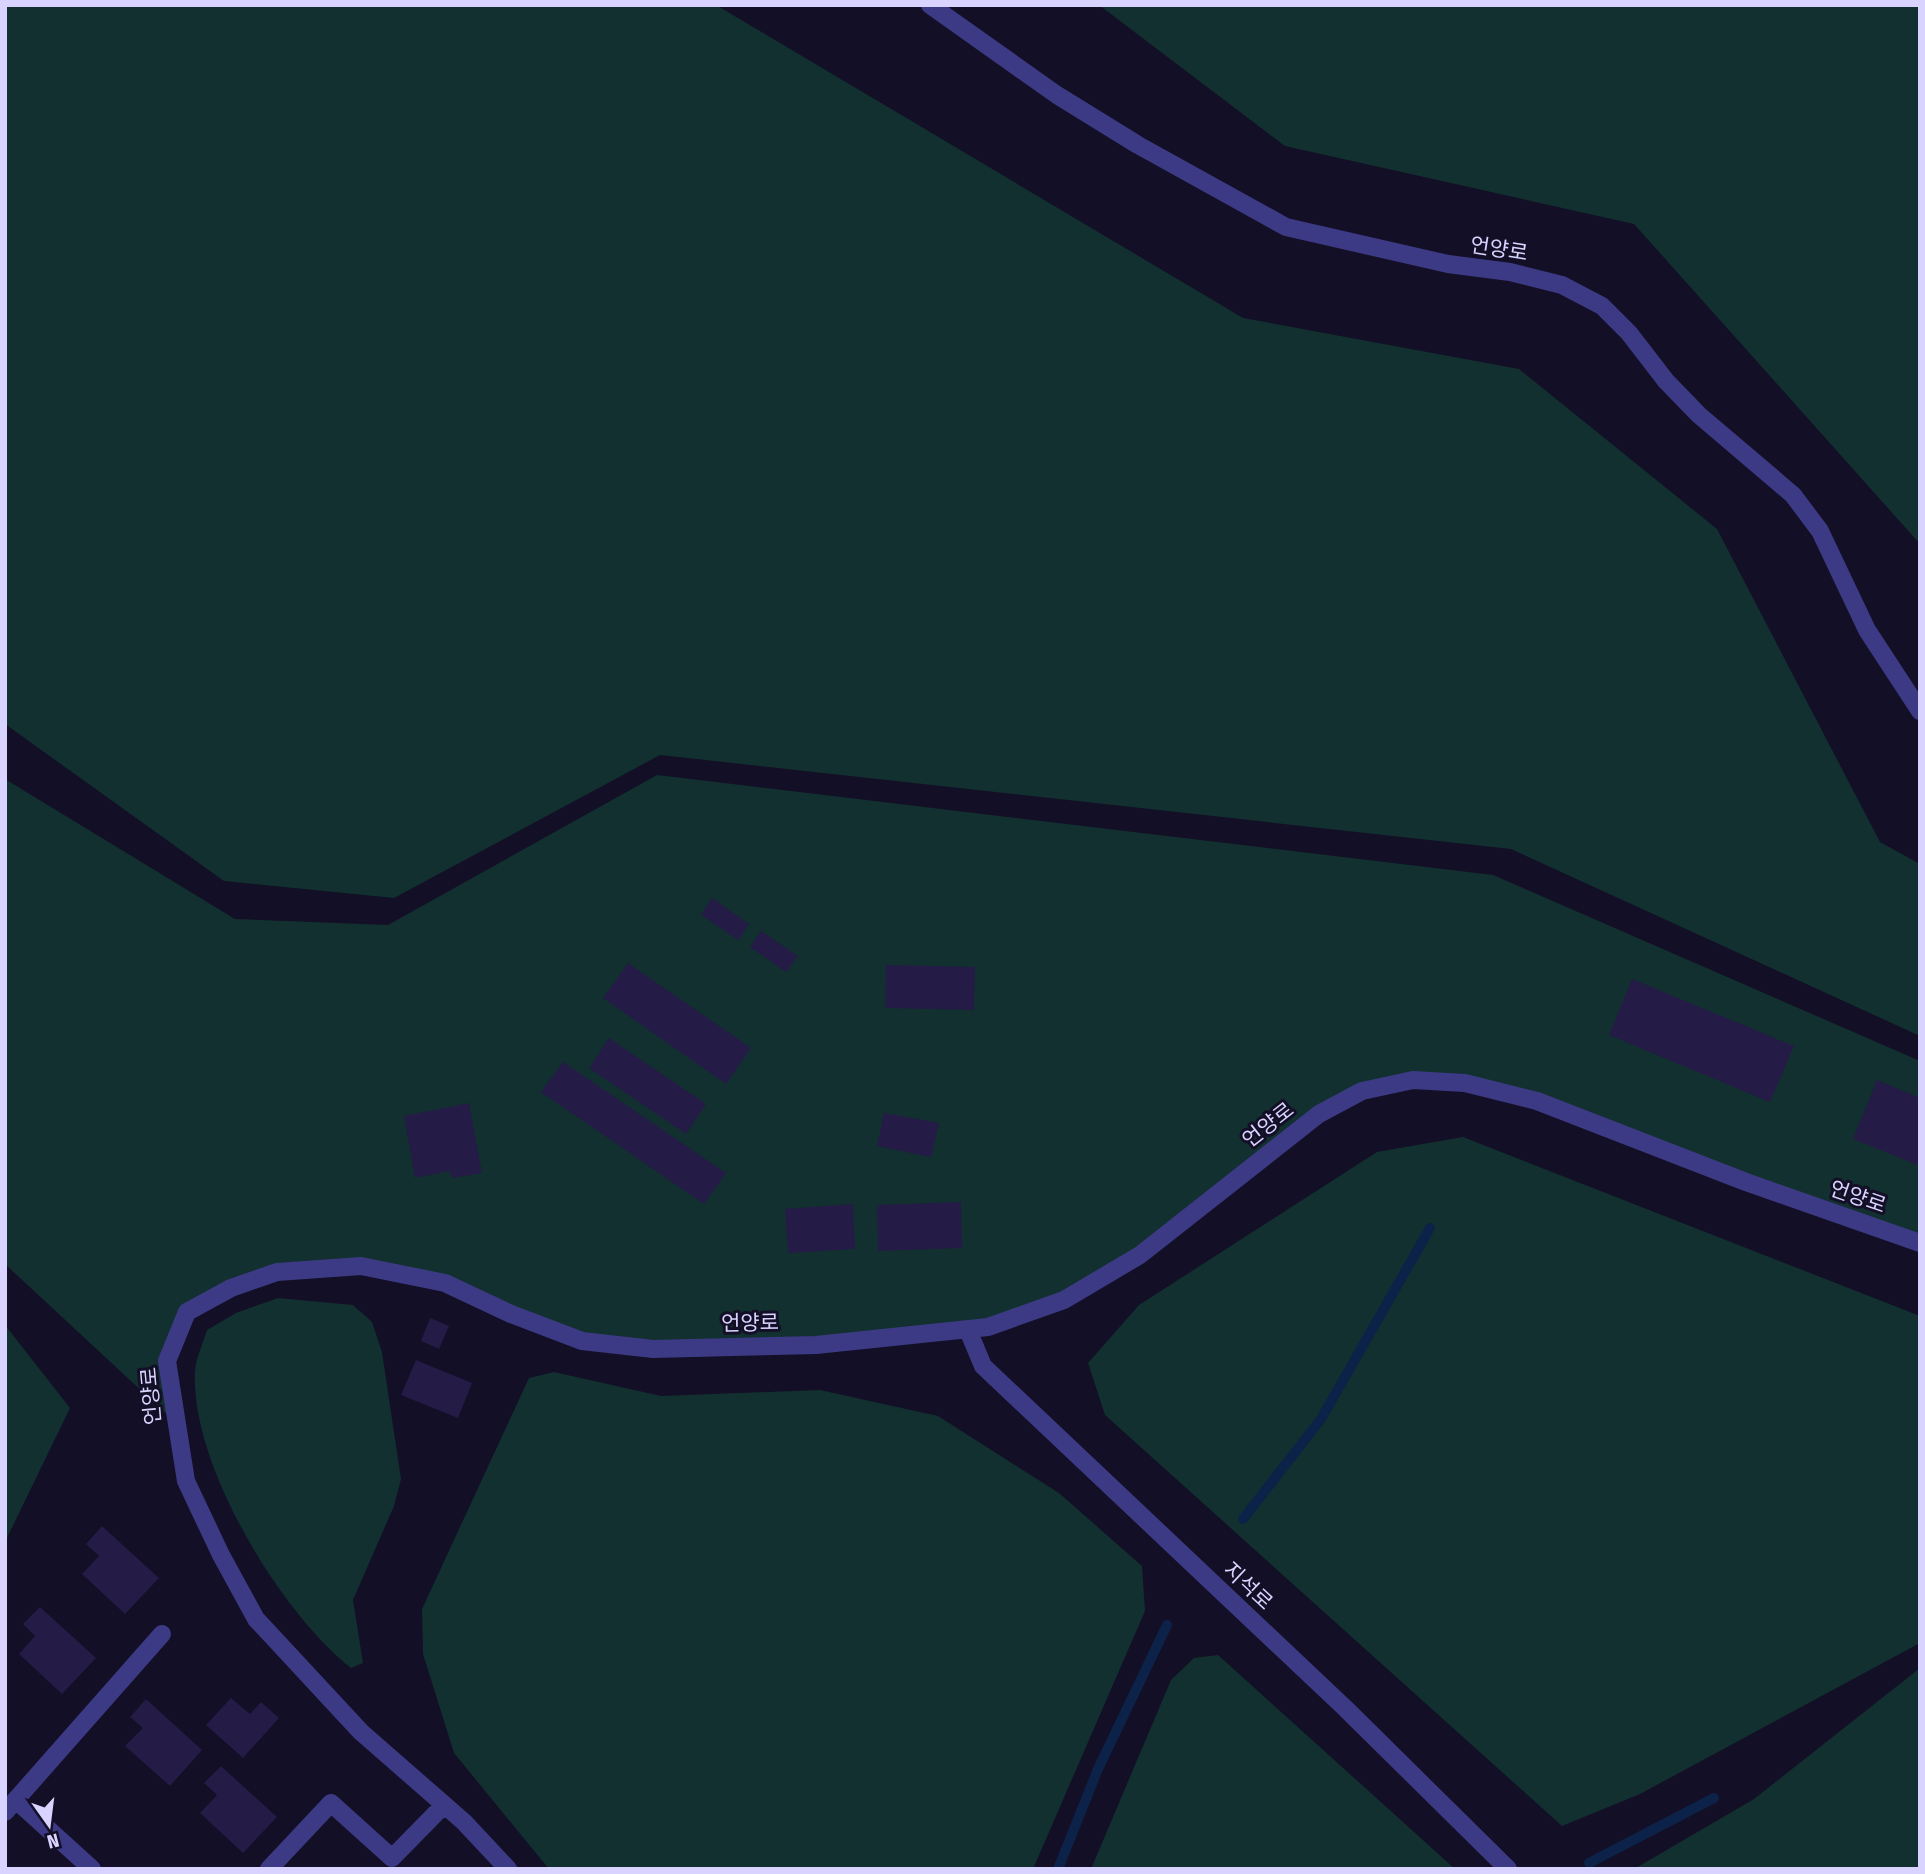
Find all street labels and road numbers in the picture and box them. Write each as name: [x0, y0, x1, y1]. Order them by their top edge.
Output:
street label: 언양로: [1468, 232, 1530, 266]
street label: 언양로: [1237, 1097, 1299, 1153]
street label: 언양로: [1826, 1175, 1890, 1219]
street label: 언양로: [721, 1309, 779, 1337]
street label: 언양로: [136, 1366, 166, 1426]
street label: 지석로: [1218, 1557, 1278, 1615]

